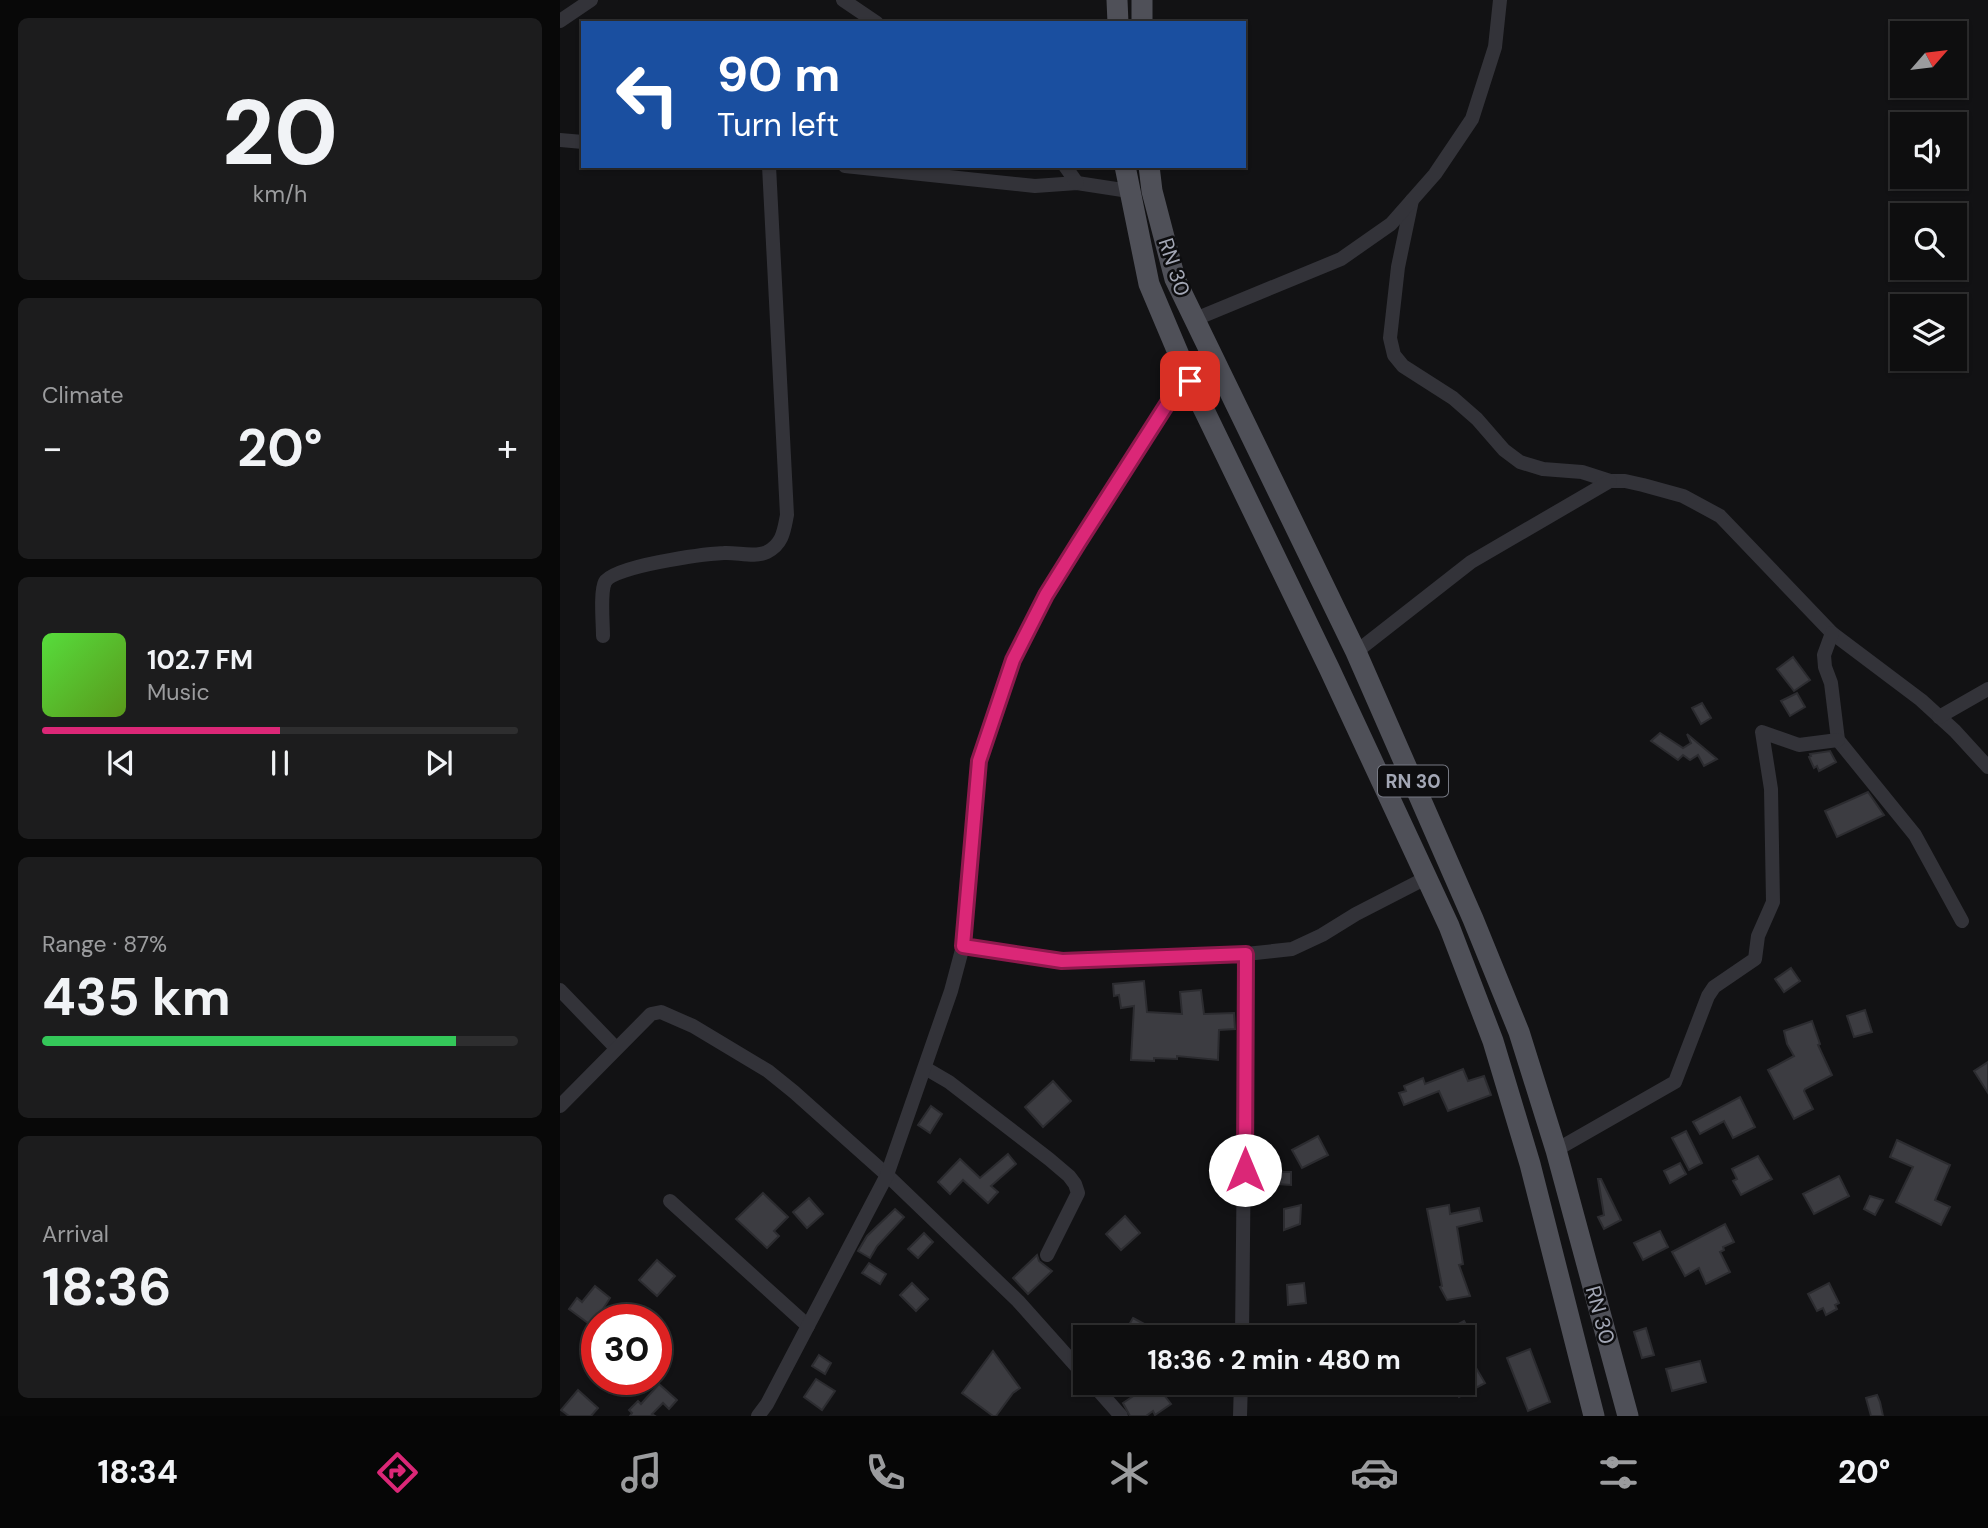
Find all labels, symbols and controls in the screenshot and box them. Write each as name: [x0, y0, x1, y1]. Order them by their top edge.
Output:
north arrow: [1890, 21, 1967, 98]
map controls: [1890, 21, 1967, 371]
text: 90 m: [717, 42, 840, 106]
icon: left: [602, 49, 693, 140]
text: 20: [222, 74, 338, 192]
text: Turn left: [717, 104, 839, 146]
button: sound: [1890, 112, 1967, 189]
text: km/h: [253, 179, 307, 209]
button: search: [1890, 203, 1967, 280]
street label: RN 30: [1152, 234, 1196, 300]
button: layers: [1890, 294, 1967, 371]
pin: [1160, 351, 1220, 411]
icon: arrive: [1171, 362, 1209, 400]
text: Climate: [42, 380, 124, 410]
text: 20°: [237, 414, 323, 482]
text: −: [42, 423, 63, 473]
text: +: [497, 423, 518, 473]
text: 102.7 FM: [147, 643, 253, 677]
text: Music: [147, 677, 210, 707]
icon: previous: [102, 744, 140, 782]
icon: pause: [261, 744, 299, 782]
icon: next: [420, 744, 458, 782]
road number: RN 30: [1378, 766, 1448, 796]
text: Range · 87%: [42, 929, 167, 959]
text: 435 km: [42, 963, 231, 1031]
position arrow: [1208, 1133, 1282, 1207]
text: Arrival: [42, 1219, 109, 1249]
text: 18:36: [42, 1253, 171, 1321]
street label: RN 30: [1579, 1283, 1621, 1347]
speed limit sign: 30: [581, 1304, 672, 1395]
text: 18:36 · 2 min · 480 m: [1147, 1343, 1401, 1377]
icon: directions: [373, 1448, 422, 1497]
icon: music: [617, 1448, 666, 1497]
icon: phone: [861, 1448, 910, 1497]
icon: climate: [1105, 1448, 1154, 1497]
icon: car: [1350, 1448, 1399, 1497]
icon: filters: [1594, 1448, 1643, 1497]
text: 18:34: [98, 1451, 178, 1493]
text: 20°: [1838, 1451, 1890, 1493]

